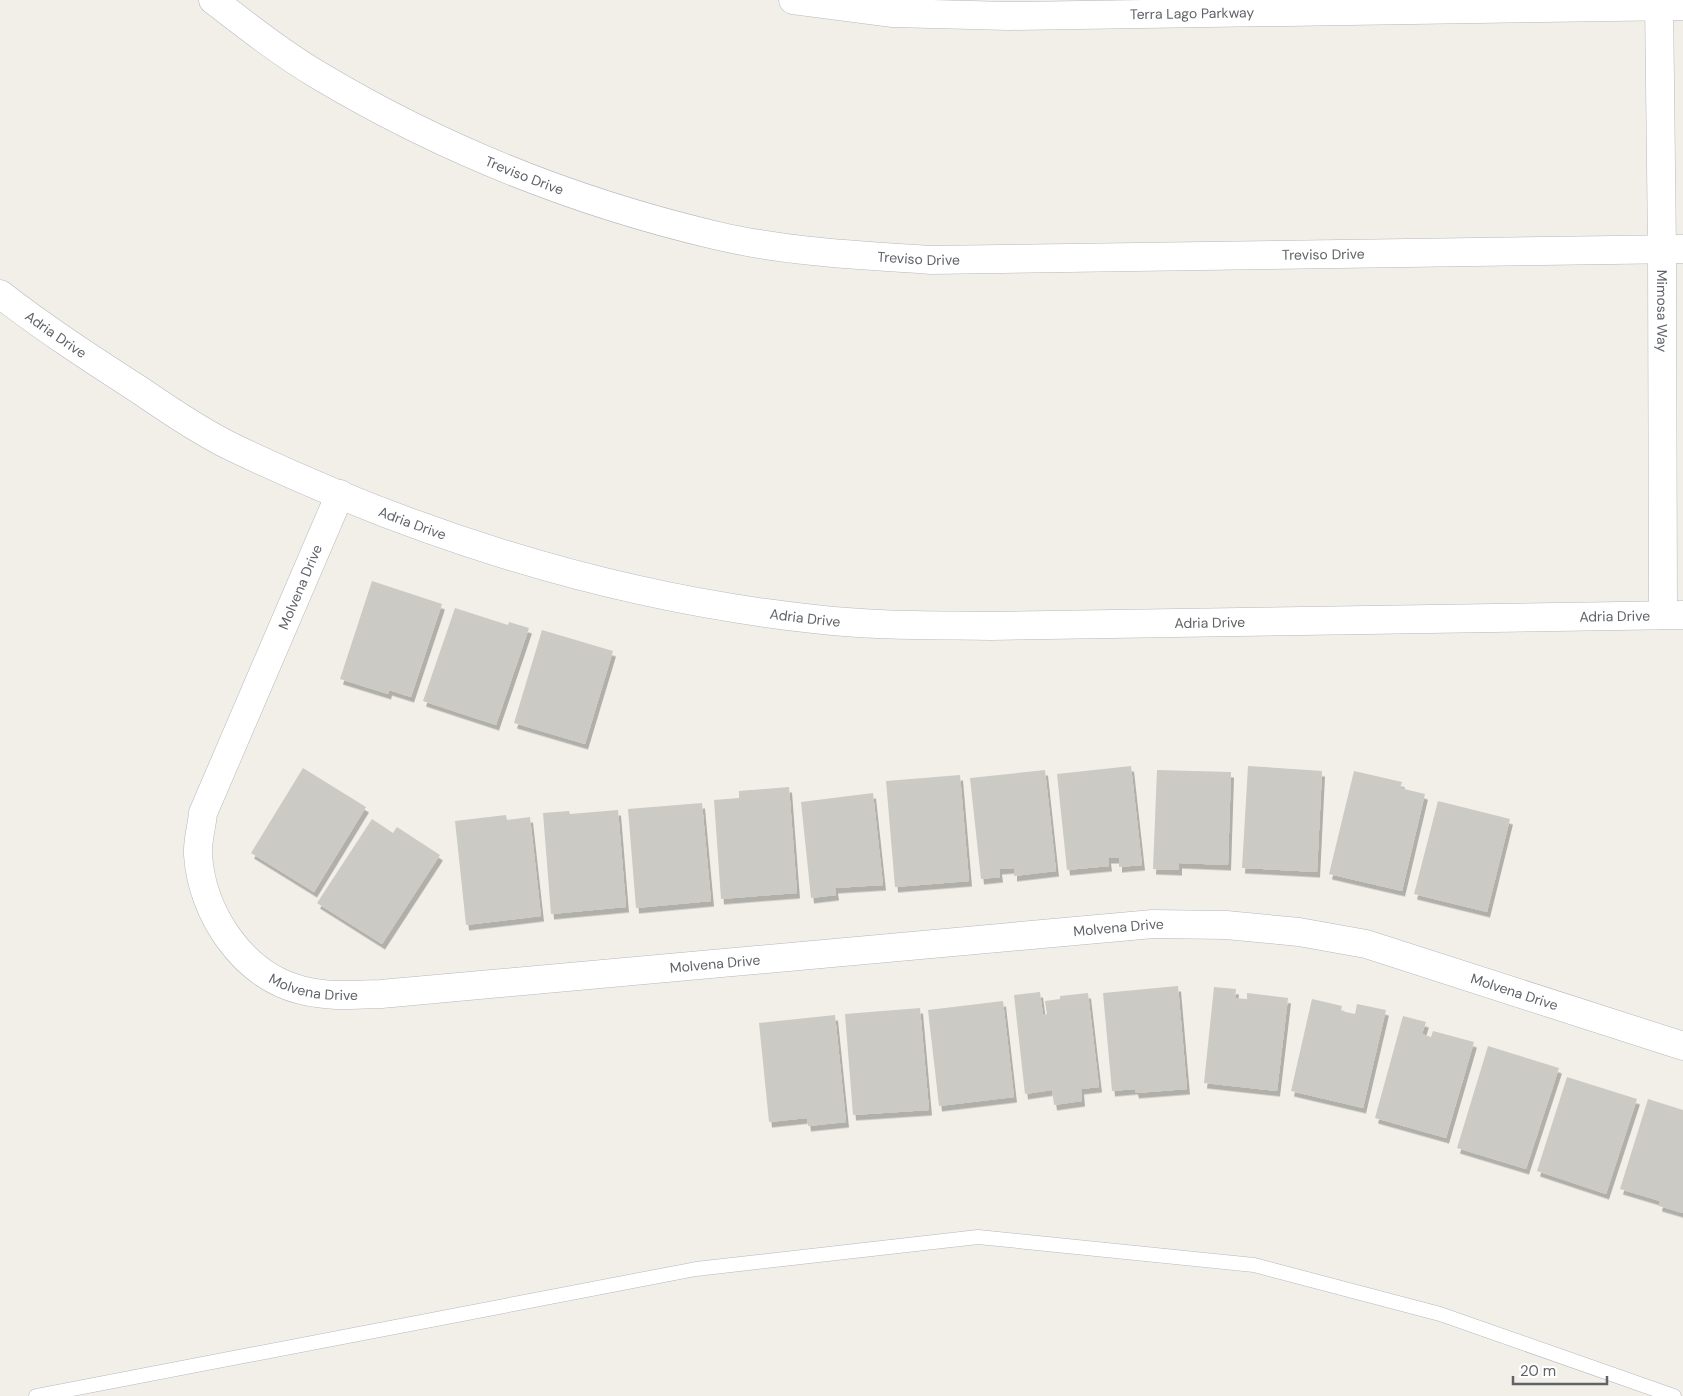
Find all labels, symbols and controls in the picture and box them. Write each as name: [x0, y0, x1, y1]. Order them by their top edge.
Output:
street label: Terra Lago Parkway: [1130, 3, 1255, 23]
street label: Treviso Drive: [483, 152, 566, 199]
street label: Treviso Drive: [1282, 245, 1365, 264]
street label: Treviso Drive: [877, 247, 960, 269]
street label: Mimosa Way: [1653, 270, 1671, 352]
street label: Adria Drive: [22, 307, 90, 362]
street label: Adria Drive: [376, 502, 449, 544]
street label: Molvena Drive: [274, 542, 326, 632]
street label: Adria Drive: [769, 605, 841, 631]
street label: Adria Drive: [1579, 607, 1650, 626]
street label: Adria Drive: [1174, 613, 1245, 632]
street label: Molvena Drive: [1072, 915, 1164, 940]
street label: Molvena Drive: [669, 951, 761, 977]
street label: Molvena Drive: [266, 969, 358, 1004]
street label: Molvena Drive: [1468, 969, 1560, 1014]
scale bar: [1513, 1354, 1607, 1386]
text: 20 m: [1520, 1361, 1556, 1381]

